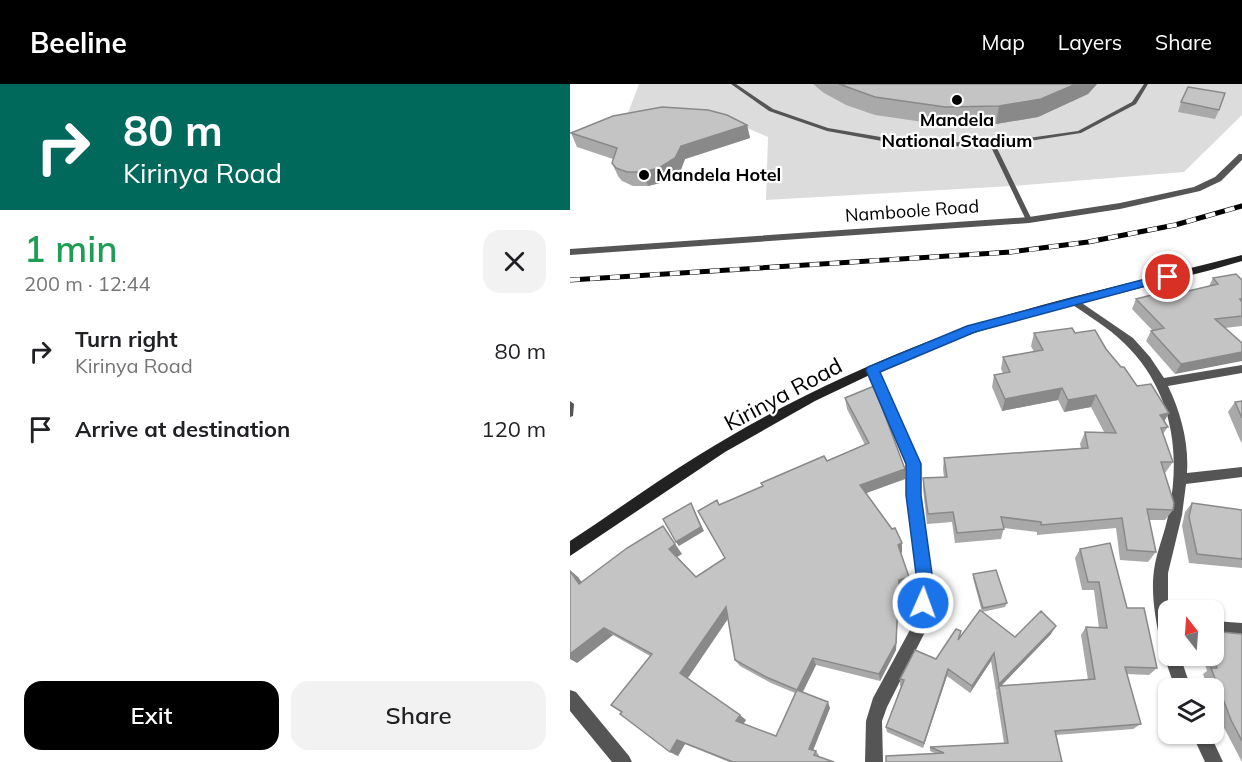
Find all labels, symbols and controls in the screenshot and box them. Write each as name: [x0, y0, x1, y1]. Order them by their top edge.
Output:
text: Beeline: [30, 25, 127, 60]
text: Map: [982, 29, 1025, 55]
text: Layers: [1058, 29, 1122, 55]
text: Share: [1155, 29, 1212, 55]
marker: Mandela National Stadium: [950, 93, 964, 107]
text: 80 m: [123, 104, 223, 157]
icon: right: [24, 108, 102, 186]
place label: Mandela National Stadium: [882, 108, 1032, 152]
text: Kirinya Road: [123, 156, 282, 190]
place label: Mandela Hotel: [656, 163, 781, 186]
marker: Mandela Hotel: [637, 168, 651, 182]
street label: Namboole Road: [844, 194, 980, 227]
text: 1 min: [24, 226, 118, 271]
button: close: [483, 230, 546, 293]
pin: [1142, 251, 1193, 302]
icon: arrive: [1151, 260, 1184, 293]
text: 200 m · 12:44: [24, 271, 150, 296]
text: Turn right: [75, 325, 178, 353]
icon: right: [24, 335, 57, 368]
text: 80 m: [495, 337, 546, 365]
street label: Kirinya Road: [719, 351, 847, 437]
text: Kirinya Road: [75, 353, 193, 378]
icon: arrive: [24, 413, 57, 446]
text: Arrive at destination: [75, 415, 290, 443]
text: 120 m: [481, 415, 546, 443]
position arrow: [891, 571, 955, 635]
north arrow: [1158, 600, 1224, 666]
map controls: [1158, 600, 1224, 744]
button: layers: [1158, 678, 1224, 744]
button: Exit: [24, 681, 279, 750]
button: Share: [291, 681, 546, 750]

